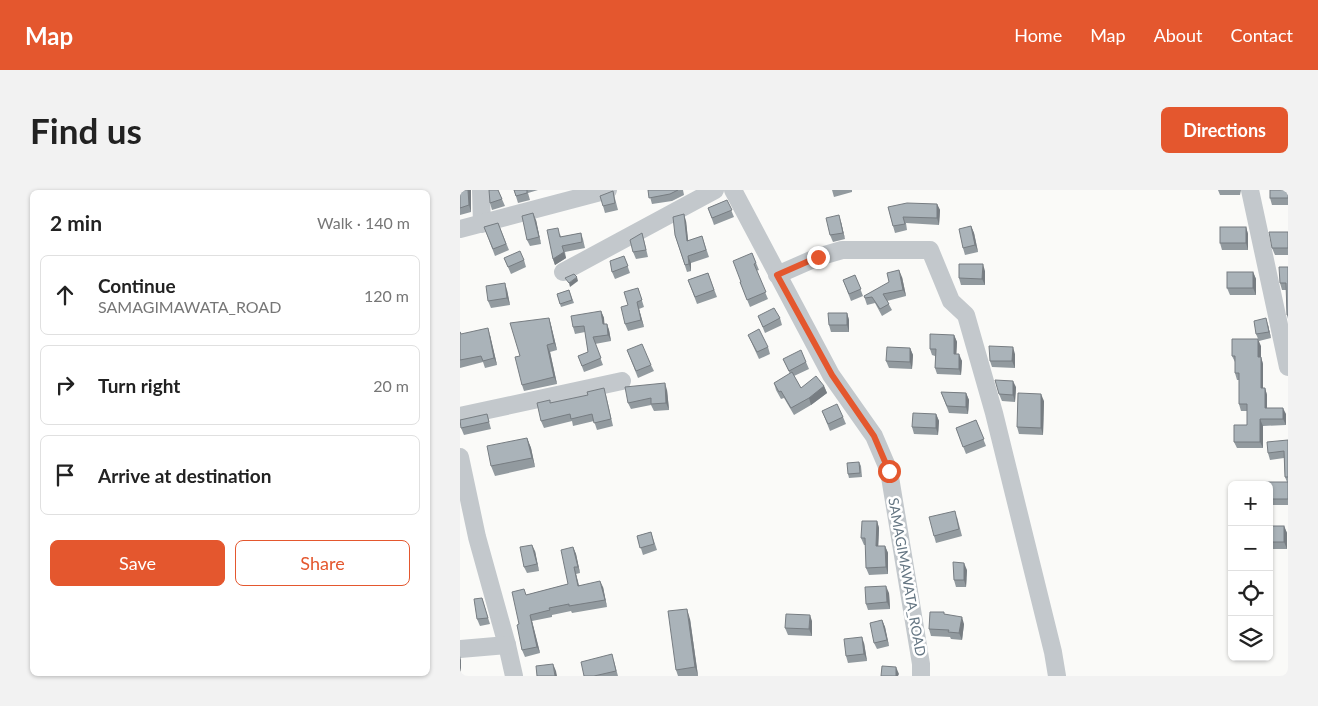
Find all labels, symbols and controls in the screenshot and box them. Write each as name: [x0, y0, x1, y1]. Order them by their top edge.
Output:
text: Map: [25, 21, 73, 50]
text: Home: [1014, 24, 1062, 46]
text: Map: [1090, 24, 1126, 46]
text: About: [1154, 24, 1203, 46]
text: Contact: [1231, 24, 1293, 46]
button: Directions: [1161, 107, 1288, 153]
text: Find us: [30, 109, 142, 151]
text: 2 min: [50, 210, 102, 235]
text: Walk · 140 m: [317, 213, 410, 232]
route end: [807, 246, 830, 269]
text: Continue: [98, 274, 176, 297]
icon: ahead: [51, 281, 79, 309]
text: 120 m: [364, 286, 409, 305]
text: SAMAGIMAWATA_ROAD: [98, 297, 281, 316]
icon: right: [51, 371, 79, 399]
text: Turn right: [98, 374, 180, 397]
text: 20 m: [373, 376, 409, 395]
route start: [878, 460, 901, 483]
icon: arrive: [51, 461, 79, 489]
text: Arrive at destination: [98, 464, 271, 487]
map controls: [1228, 481, 1273, 661]
button: +: [1228, 481, 1273, 526]
street label: SAMAGIMAWATA_ROAD: [885, 496, 930, 657]
button: −: [1228, 526, 1273, 571]
button: Save: [50, 540, 225, 586]
button: Share: [235, 540, 410, 586]
button: locate: [1228, 571, 1273, 616]
button: layers: [1228, 616, 1273, 661]

